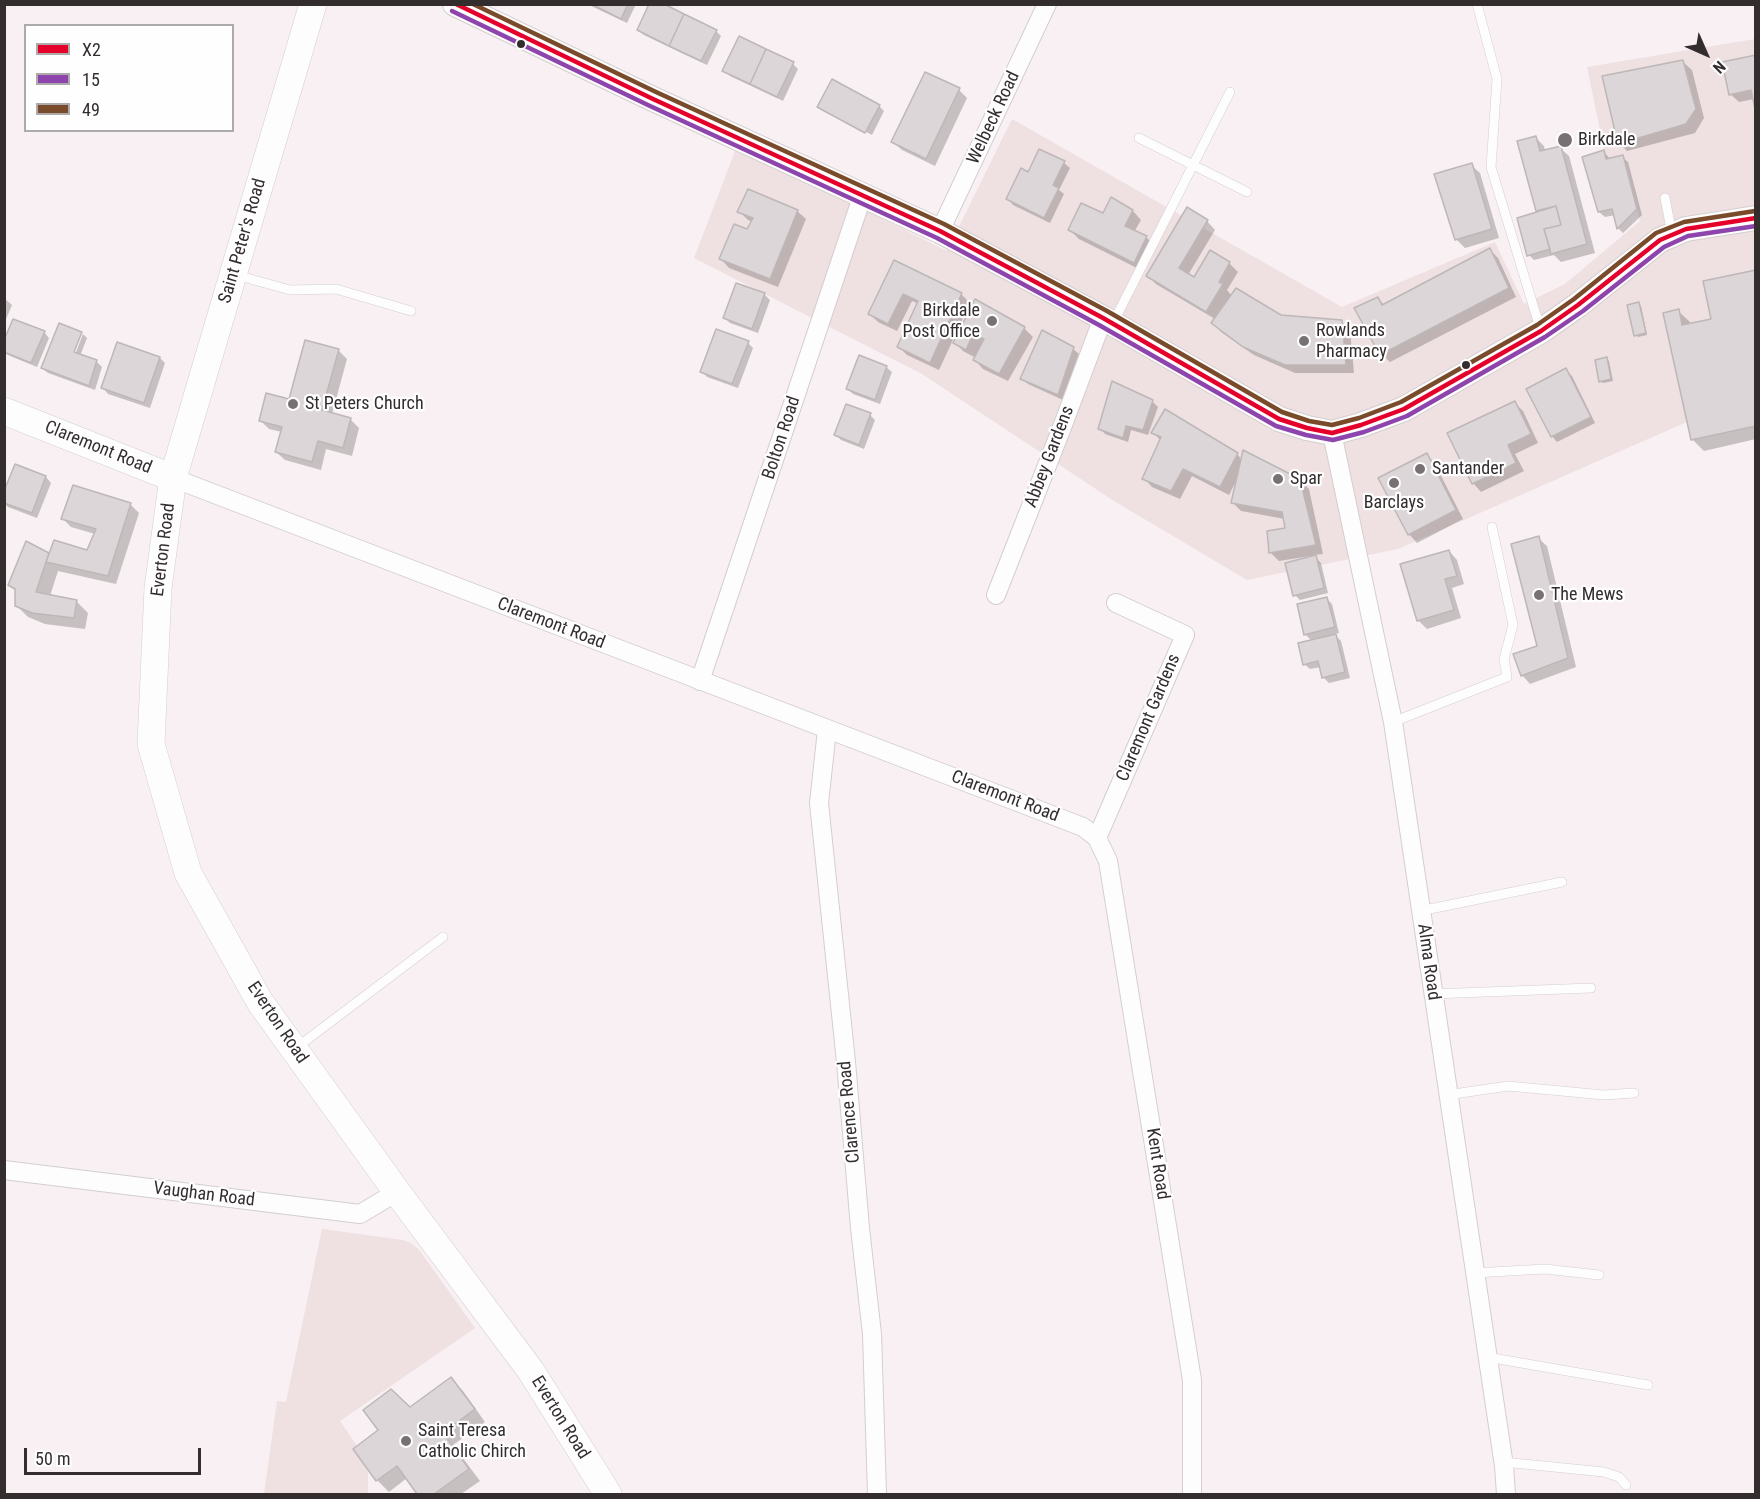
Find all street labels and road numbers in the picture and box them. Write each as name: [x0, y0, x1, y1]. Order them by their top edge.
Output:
street label: Welbeck Road: [963, 68, 1025, 168]
street label: Saint Peter's Road: [215, 176, 271, 306]
street label: Bolton Road: [758, 394, 806, 482]
street label: Abbey Gardens: [1021, 403, 1079, 511]
street label: Claremont Road: [41, 417, 155, 479]
street label: Everton Road: [148, 502, 180, 598]
street label: Claremont Road: [494, 594, 608, 654]
street label: Claremont Gardens: [1112, 651, 1186, 785]
street label: Claremont Road: [948, 767, 1062, 827]
street label: Alma Road: [1412, 922, 1444, 1002]
street label: Everton Road: [242, 978, 312, 1068]
street label: Clarence Road: [835, 1060, 865, 1164]
street label: Kent Road: [1141, 1127, 1173, 1201]
street label: Vaughan Road: [152, 1178, 256, 1212]
street label: Everton Road: [526, 1372, 594, 1464]

